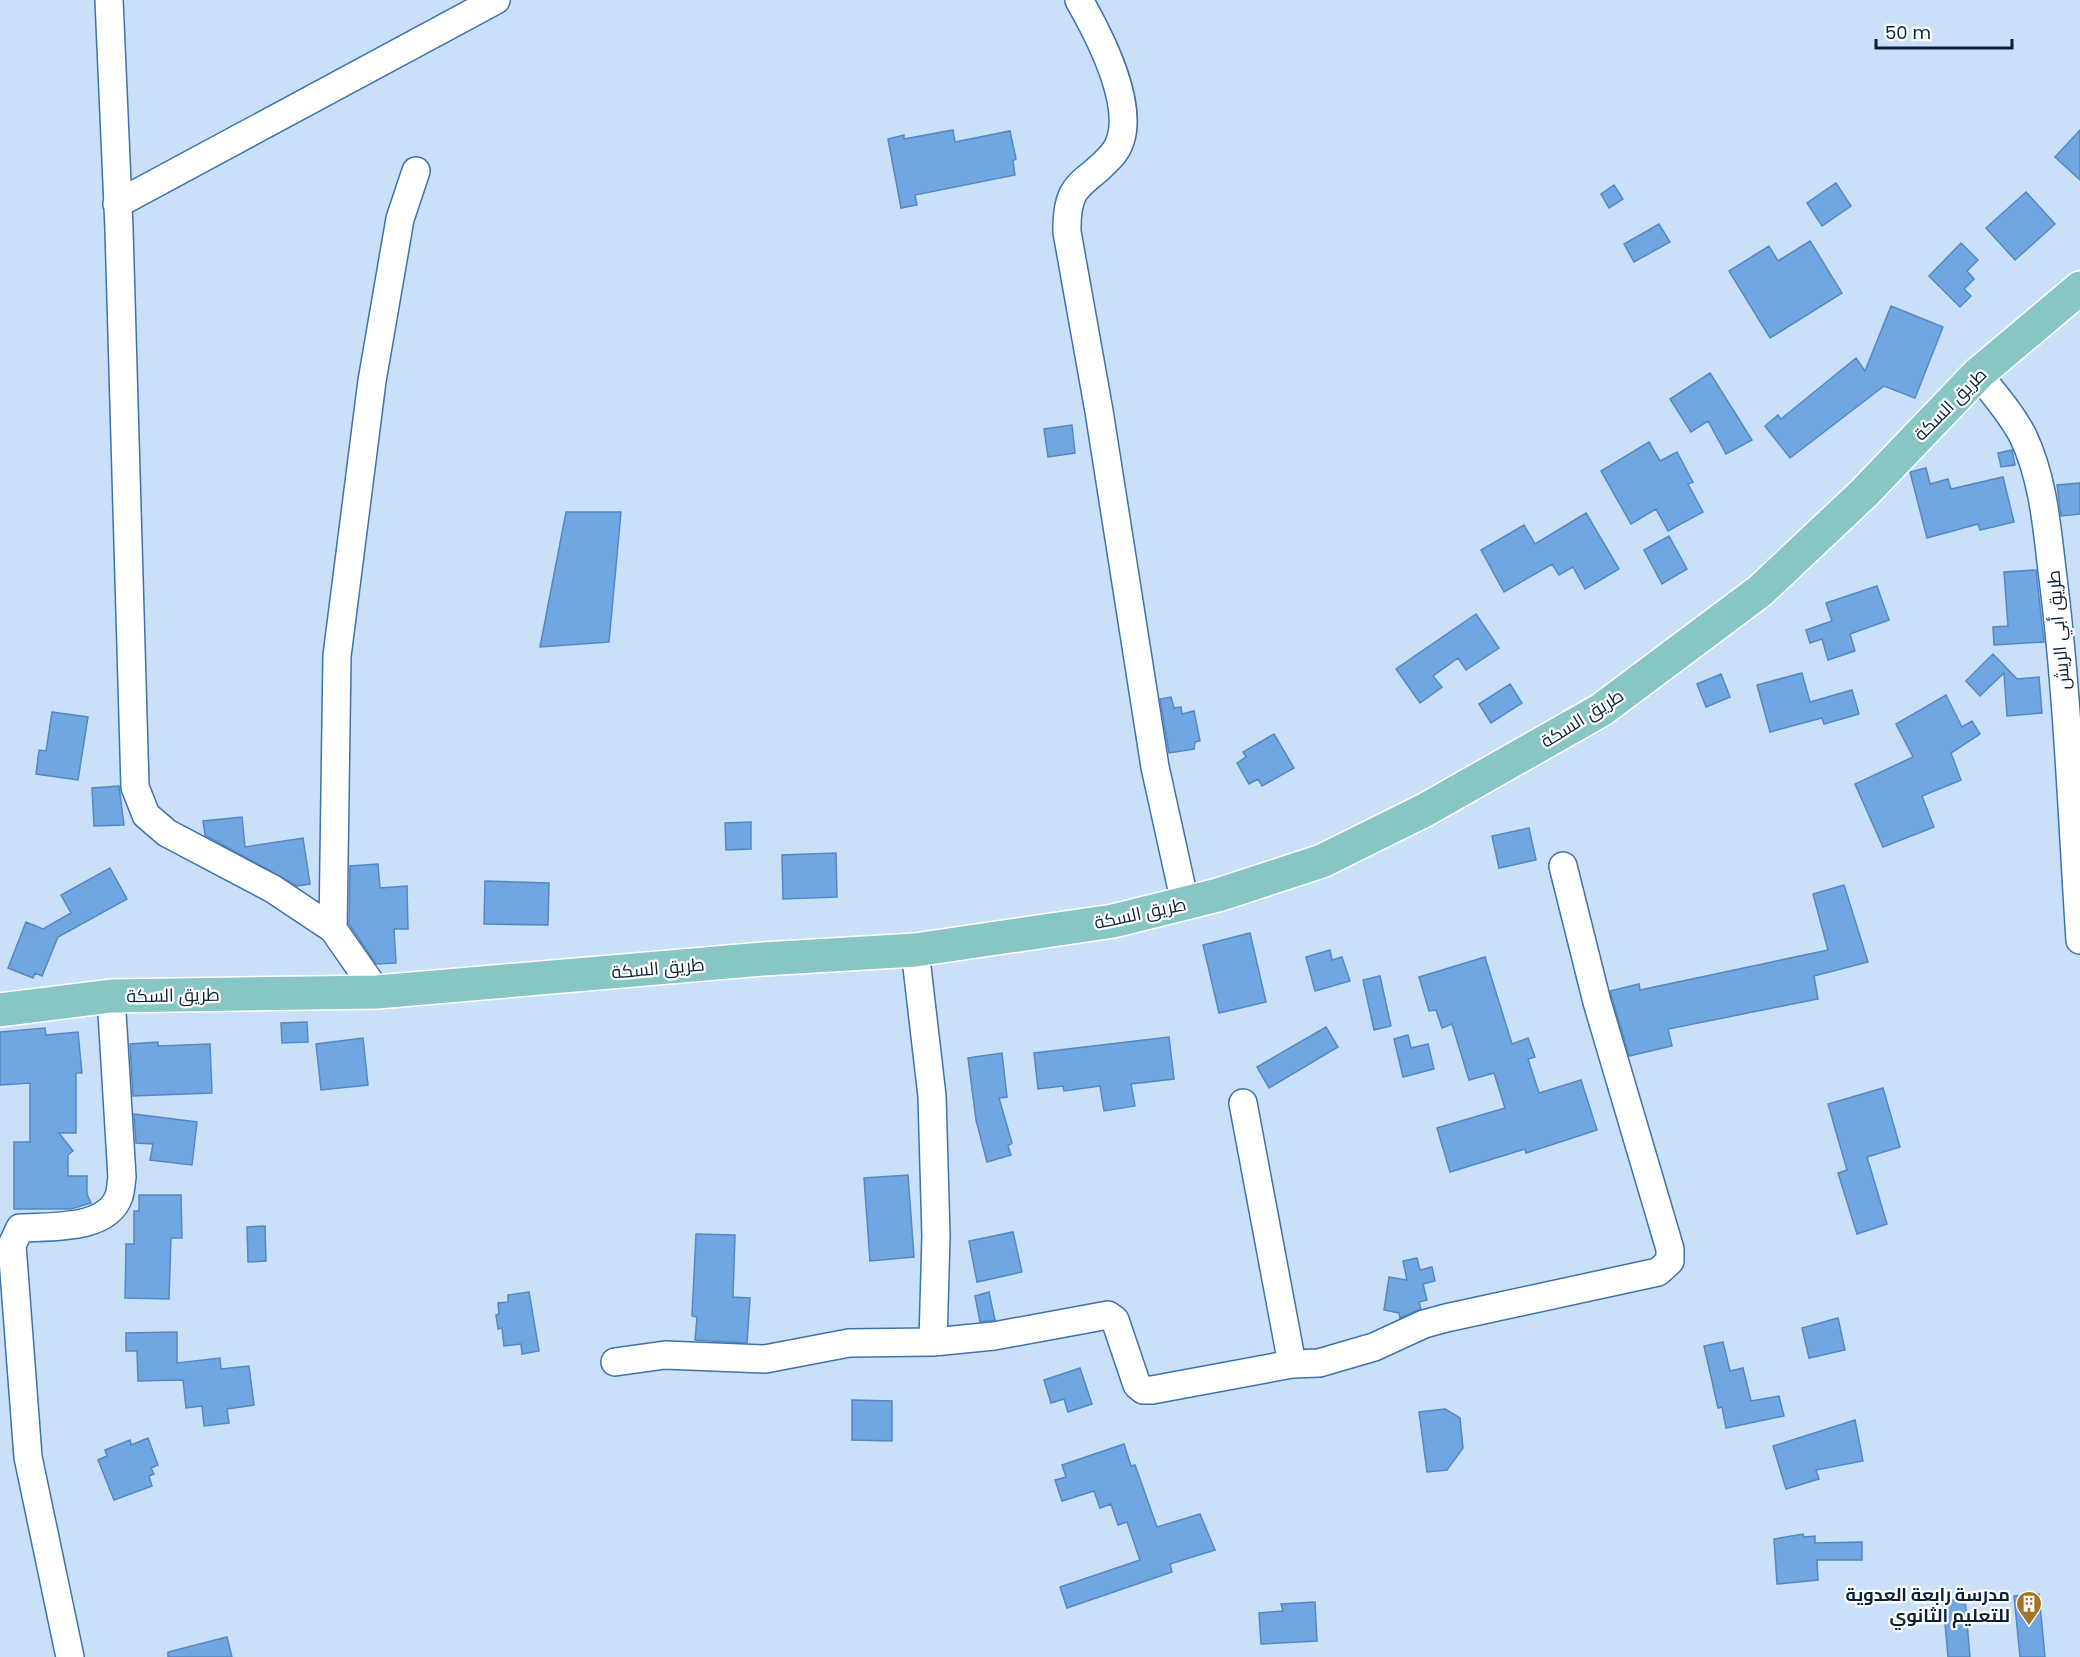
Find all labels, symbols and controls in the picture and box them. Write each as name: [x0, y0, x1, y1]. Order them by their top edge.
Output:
scale bar: [1876, 12, 2012, 50]
text: 50 m: [1885, 20, 1931, 45]
street label: طريق السكة: [1908, 362, 1992, 446]
street label: طريق أبي الريش: [2040, 569, 2078, 691]
street label: طريق السكة: [1536, 683, 1628, 753]
street label: طريق السكة: [1092, 891, 1188, 935]
street label: طريق السكة: [610, 951, 706, 985]
street label: طريق السكة: [126, 982, 220, 1008]
place label: مدرسة رابعة العدوية للتعليم الثانوي: [1846, 1582, 2010, 1630]
building icon: مدرسة رابعة العدوية للتعليم الثانوي: [2014, 1589, 2044, 1627]

